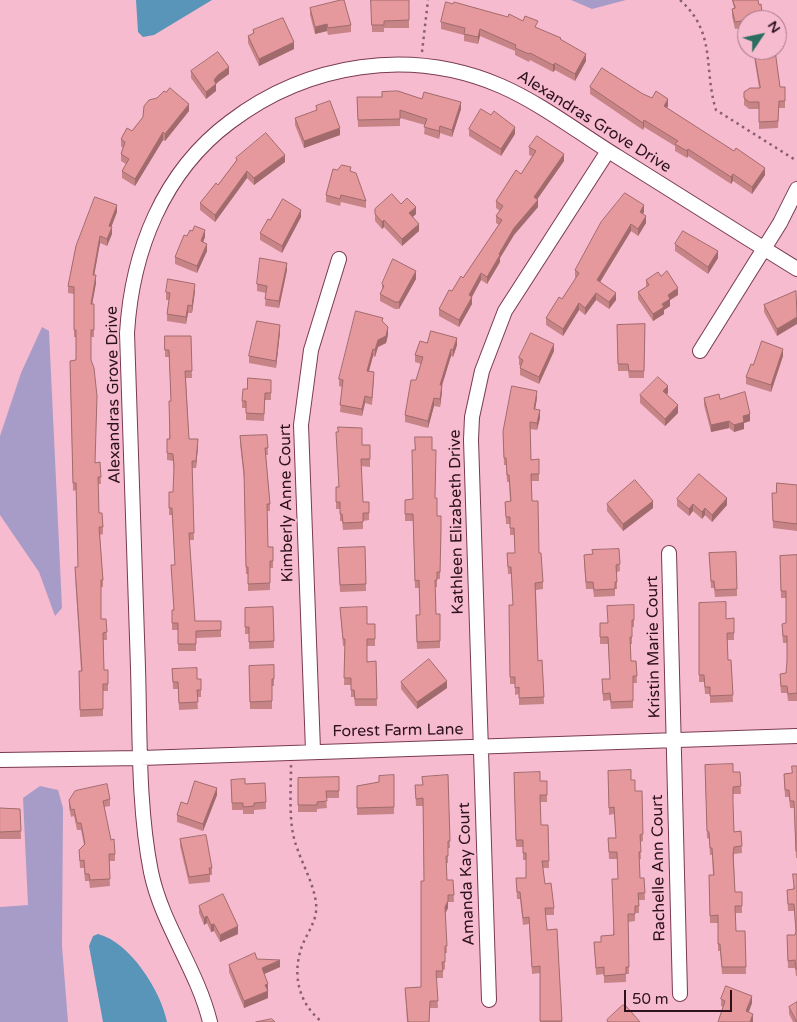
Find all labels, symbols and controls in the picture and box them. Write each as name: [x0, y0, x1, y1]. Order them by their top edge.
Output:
north arrow: [737, 10, 787, 60]
text: N: [764, 17, 784, 36]
street label: Alexandras Grove Drive: [514, 67, 674, 177]
street label: Alexandras Grove Drive: [103, 306, 125, 484]
street label: Kimberly Anne Court: [276, 424, 298, 582]
street label: Kathleen Elizabeth Drive: [446, 429, 468, 615]
street label: Kristin Marie Court: [643, 575, 665, 719]
street label: Forest Farm Lane: [332, 720, 464, 742]
street label: Rachelle Ann Court: [648, 794, 670, 942]
street label: Amanda Kay Court: [455, 802, 479, 946]
scale bar: [627, 980, 734, 1012]
text: 50 m: [632, 990, 669, 1008]

